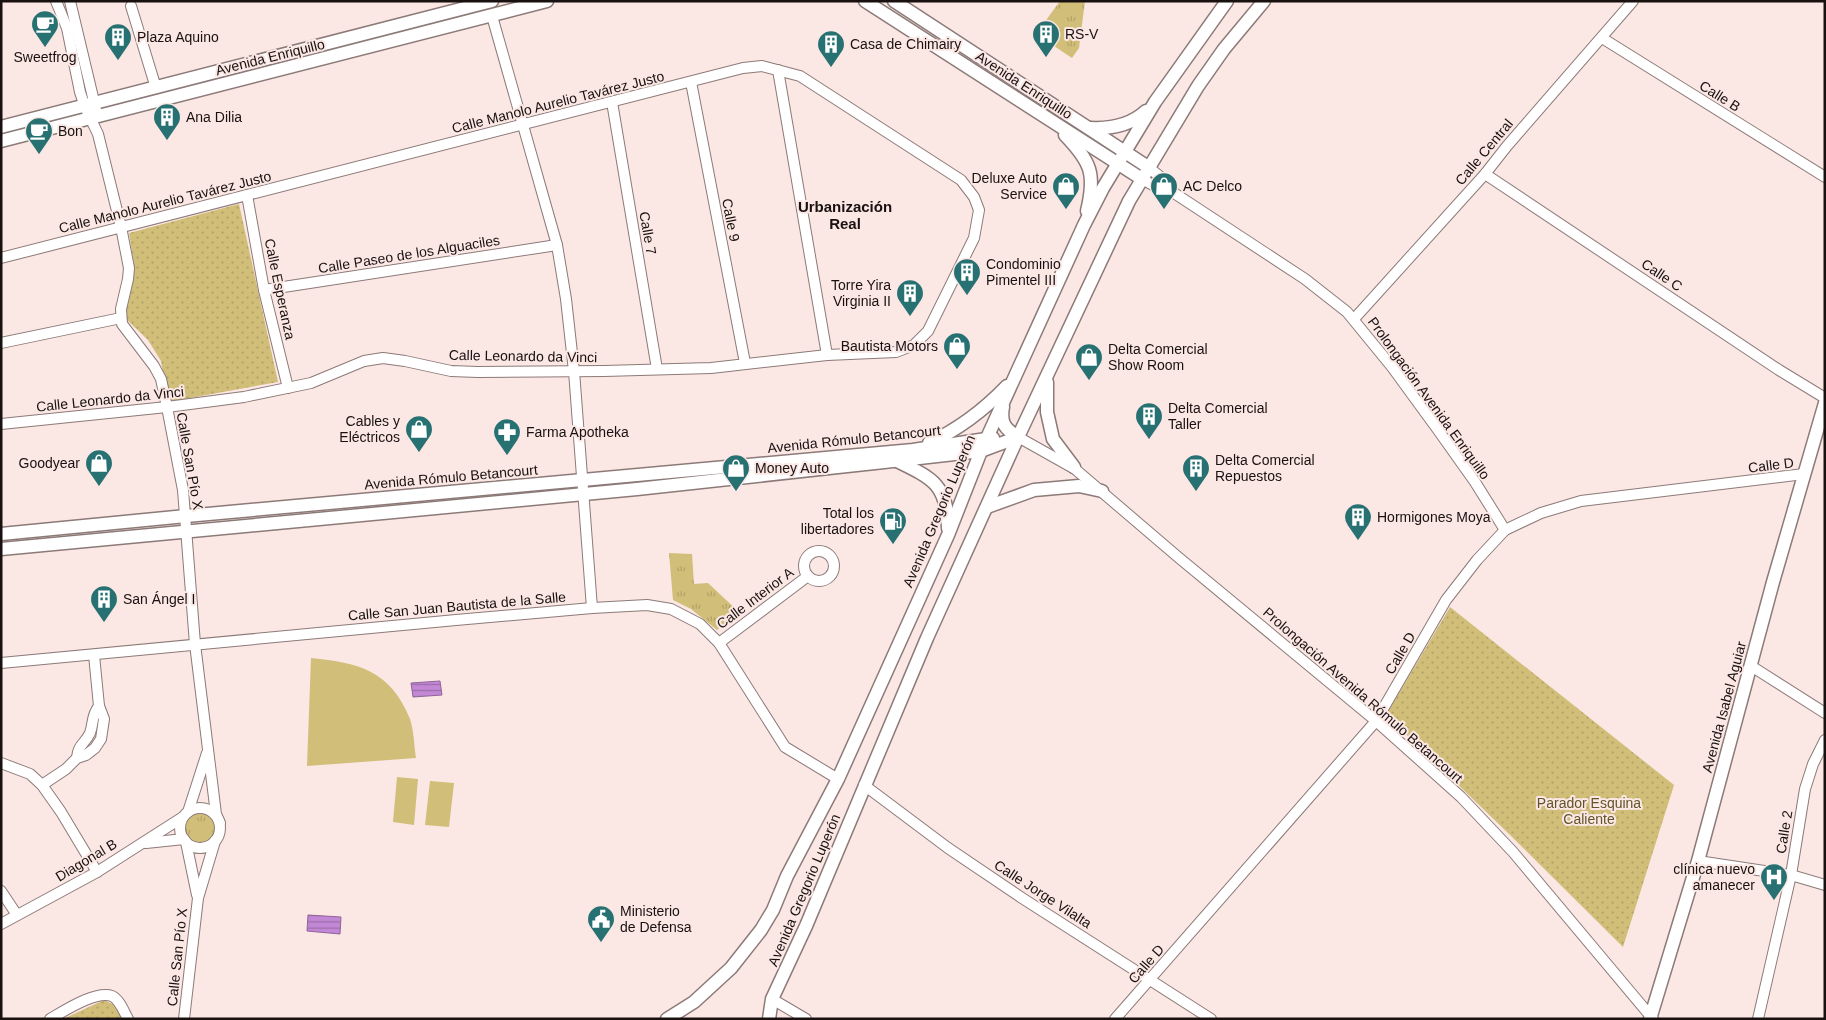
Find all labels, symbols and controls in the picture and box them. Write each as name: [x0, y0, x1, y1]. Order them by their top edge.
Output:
cafe icon: Sweetfrog: [30, 9, 60, 48]
building icon: RS-V: [1031, 19, 1061, 58]
building icon: Plaza Aquino: [103, 22, 133, 61]
place label: RS-V: [1065, 26, 1099, 42]
place label: Plaza Aquino: [137, 29, 219, 45]
building icon: Casa de Chimairy: [816, 29, 846, 68]
street label: Avenida Enriquillo: [214, 36, 326, 78]
place label: Casa de Chimairy: [850, 36, 961, 52]
street label: Avenida Enriquillo: [973, 48, 1075, 122]
place label: Sweetfrog: [13, 49, 77, 65]
street label: Calle Manolo Aurelio Tavárez Justo: [450, 68, 666, 136]
street label: Calle B: [1697, 77, 1743, 115]
building icon: Ana Dilia: [152, 102, 182, 141]
place label: Ana Dilia: [186, 109, 242, 125]
cafe icon: Bon: [24, 116, 54, 155]
street label: Calle Central: [1452, 116, 1516, 188]
place label: Bon: [58, 123, 83, 139]
street label: Calle Manolo Aurelio Tavárez Justo: [57, 168, 273, 236]
place label: Deluxe Auto Service: [972, 170, 1047, 202]
shop icon: Deluxe Auto Service: [1051, 171, 1081, 210]
shop icon: AC Delco: [1149, 171, 1179, 210]
place label: AC Delco: [1183, 178, 1242, 194]
street label: Calle 9: [719, 197, 743, 243]
district label: Urbanización Real: [798, 198, 892, 232]
street label: Calle 7: [636, 210, 660, 256]
street label: Calle Paseo de los Alguaciles: [317, 232, 501, 276]
street label: Calle Esperanza: [261, 237, 299, 341]
place label: Condominio Pimentel III: [986, 256, 1061, 288]
street label: Calle C: [1638, 256, 1686, 294]
building icon: Condominio Pimentel III: [952, 257, 982, 296]
place label: Torre Yira Virginia II: [831, 277, 891, 309]
building icon: Torre Yira Virginia II: [895, 278, 925, 317]
street label: Prolongación Avenida Enriquillo: [1365, 314, 1493, 482]
shop icon: Bautista Motors: [942, 331, 972, 370]
place label: Bautista Motors: [841, 338, 938, 354]
place label: Delta Comercial Show Room: [1108, 341, 1208, 373]
shop icon: Delta Comercial Show Room: [1074, 342, 1104, 381]
street label: Calle Leonardo da Vinci: [449, 347, 597, 365]
street label: Calle Leonardo da Vinci: [35, 383, 185, 415]
place label: Delta Comercial Taller: [1168, 400, 1268, 432]
building icon: Delta Comercial Taller: [1134, 401, 1164, 440]
street label: Calle San Pío X: [174, 411, 207, 512]
place label: Cables y Eléctricos: [339, 413, 400, 445]
shop icon: Cables y Eléctricos: [404, 414, 434, 453]
pharmacy icon: Farma Apotheka: [492, 417, 522, 456]
street label: Avenida Rómulo Betancourt: [767, 422, 942, 456]
place label: Farma Apotheka: [526, 424, 629, 440]
street label: Avenida Gregorio Luperón: [900, 432, 978, 590]
shop icon: Goodyear: [84, 448, 114, 487]
place label: Delta Comercial Repuestos: [1215, 452, 1315, 484]
shop icon: Money Auto: [721, 453, 751, 492]
building icon: Delta Comercial Repuestos: [1181, 453, 1211, 492]
street label: Calle D: [1747, 454, 1795, 476]
place label: Goodyear: [19, 455, 80, 471]
place label: Money Auto: [755, 460, 829, 476]
street label: Avenida Rómulo Betancourt: [364, 461, 539, 493]
building icon: Hormigones Moya: [1343, 502, 1373, 541]
place label: Total los libertadores: [801, 505, 874, 537]
fuel station icon: Total los libertadores: [878, 506, 908, 545]
place label: Hormigones Moya: [1377, 509, 1491, 525]
street label: Calle Interior A: [714, 564, 797, 632]
building icon: San Ángel I: [89, 584, 119, 623]
street label: Calle San Juan Bautista de la Salle: [347, 588, 567, 624]
place label: San Ángel I: [123, 591, 195, 607]
street label: Prolongación Avenida Rómulo Betancourt: [1260, 604, 1466, 786]
street label: Calle D: [1382, 629, 1418, 677]
street label: Avenida Isabel Aguiar: [1699, 639, 1749, 774]
park label: Parador Esquina Caliente: [1537, 795, 1641, 827]
street label: Calle 2: [1773, 809, 1795, 855]
street label: Avenida Gregorio Luperón: [765, 811, 843, 969]
street label: Diagonal B: [53, 836, 119, 884]
street label: Calle Jorge Vilalta: [991, 857, 1095, 931]
place label: clínica nuevo amanecer: [1673, 861, 1755, 893]
hospital icon: clínica nuevo amanecer: [1759, 862, 1789, 901]
place label: Ministerio de Defensa: [620, 903, 692, 935]
public building icon: Ministerio de Defensa: [586, 904, 616, 943]
street label: Calle San Pío X: [164, 906, 190, 1007]
street label: Calle D: [1125, 941, 1167, 987]

